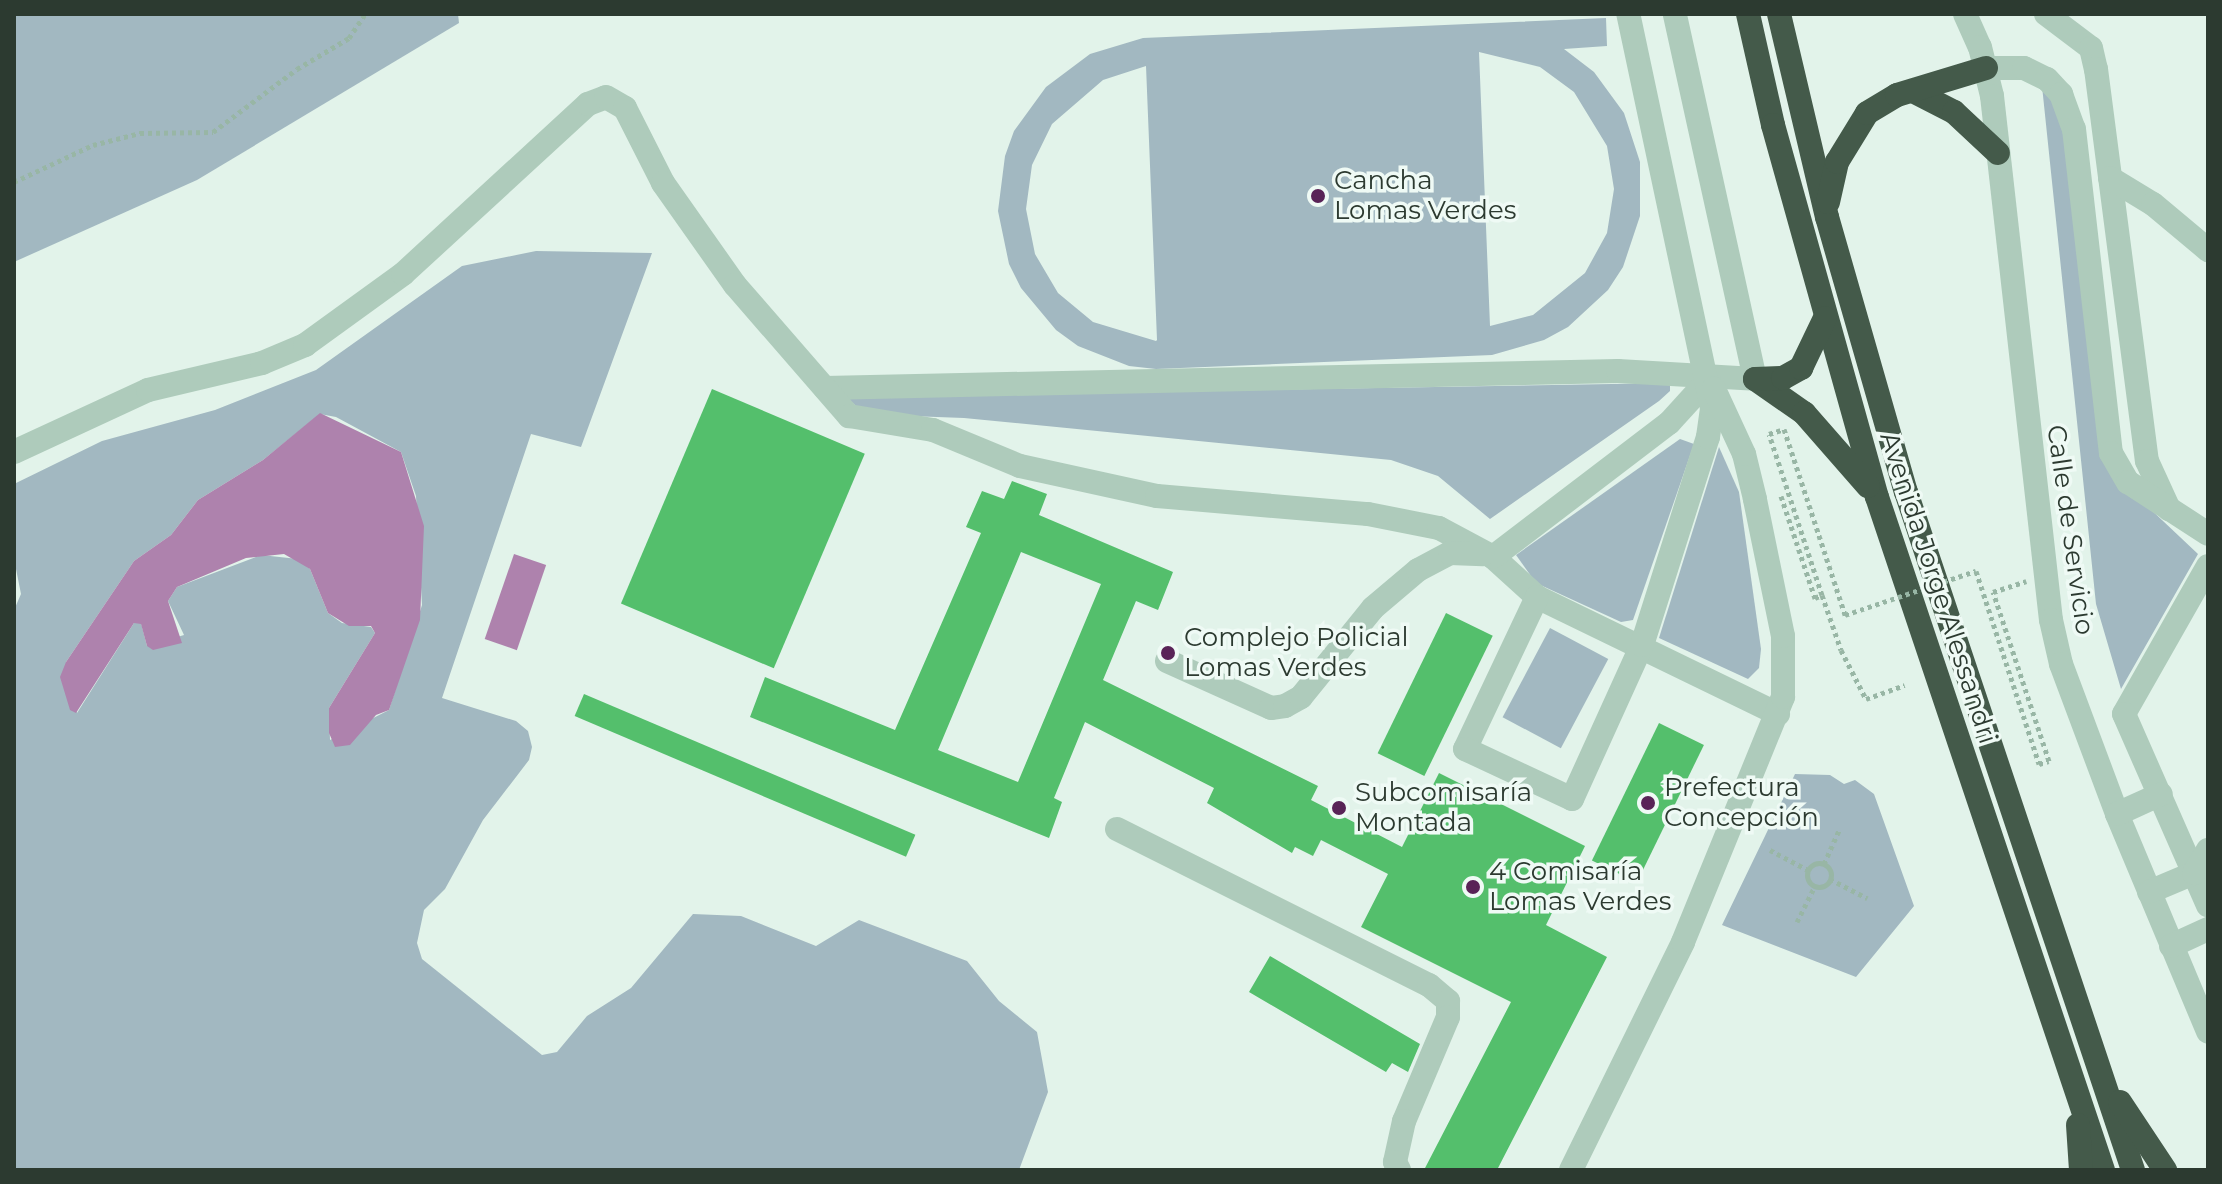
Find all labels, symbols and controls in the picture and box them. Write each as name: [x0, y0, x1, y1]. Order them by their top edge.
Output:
place label: Cancha Lomas Verdes: [1334, 165, 1516, 226]
marker: Cancha Lomas Verdes: [1309, 187, 1327, 205]
street label: Calle de Servicio: [2040, 423, 2100, 637]
street label: Avenida Jorge Alessandri: [1873, 428, 2003, 748]
place label: Complejo Policial Lomas Verdes: [1184, 622, 1408, 684]
marker: Complejo Policial Lomas Verdes: [1159, 644, 1177, 662]
place label: Prefectura Concepción: [1664, 772, 1819, 834]
place label: Subcomisaría Montada: [1355, 777, 1532, 838]
marker: Prefectura Concepción: [1639, 794, 1657, 812]
marker: Subcomisaría Montada: [1330, 799, 1348, 817]
place label: 4 Comisaría Lomas Verdes: [1489, 856, 1671, 918]
marker: 4 Comisaría Lomas Verdes: [1464, 878, 1482, 896]

